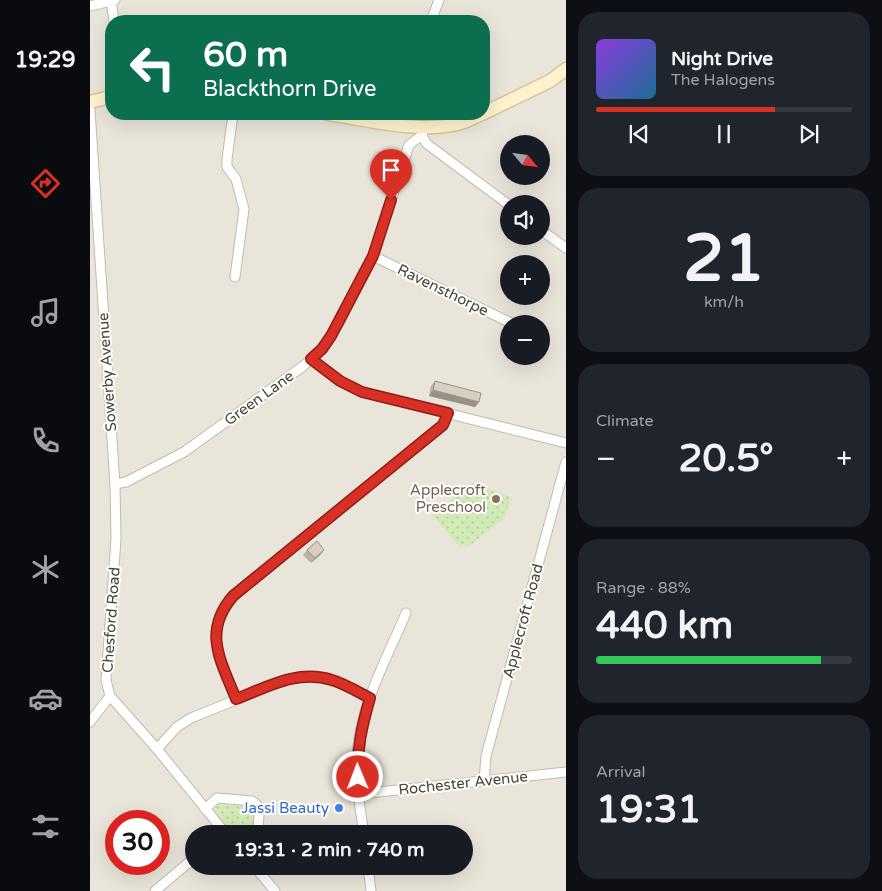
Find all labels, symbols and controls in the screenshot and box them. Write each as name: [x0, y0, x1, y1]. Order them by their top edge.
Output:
text: 60 m: [203, 34, 288, 76]
icon: left: [120, 35, 185, 100]
text: 19:29: [15, 47, 75, 73]
text: Night Drive: [671, 48, 773, 70]
text: The Halogens: [671, 70, 775, 90]
text: Blackthorn Drive: [203, 76, 377, 102]
icon: previous: [625, 120, 653, 148]
icon: pause: [710, 120, 738, 148]
icon: next: [795, 120, 823, 148]
north arrow: [500, 135, 550, 185]
map controls: [500, 135, 550, 365]
pin: [370, 149, 412, 200]
icon: arrive: [377, 156, 405, 184]
icon: directions: [28, 166, 63, 201]
button: sound: [500, 195, 550, 245]
text: 21: [683, 220, 765, 299]
button: +: [500, 255, 550, 305]
street label: Ravensthorpe: [394, 260, 492, 320]
text: km/h: [704, 292, 744, 312]
icon: music: [28, 295, 63, 330]
street label: Sowerby Avenue: [94, 312, 120, 432]
button: −: [500, 315, 550, 365]
street label: Green Lane: [221, 367, 297, 429]
text: Climate: [596, 411, 654, 431]
icon: phone: [28, 423, 63, 458]
text: 20.5°: [679, 436, 774, 482]
text: −: [596, 442, 616, 476]
text: +: [836, 442, 852, 476]
place label: Applecroft Preschool: [410, 481, 486, 516]
marker: Applecroft Preschool: [490, 493, 502, 505]
icon: climate: [28, 552, 63, 587]
street label: Applecroft Road: [499, 562, 547, 680]
street label: Chesford Road: [98, 566, 124, 674]
text: Range · 88%: [596, 578, 691, 598]
text: 440 km: [596, 603, 733, 649]
icon: car: [28, 681, 63, 716]
position arrow: [331, 750, 383, 802]
text: Arrival: [596, 762, 645, 782]
street label: Rochester Avenue: [397, 767, 529, 799]
text: 19:31: [596, 787, 701, 833]
place label: Jassi Beauty: [242, 799, 329, 817]
marker: Jassi Beauty: [333, 802, 345, 814]
icon: filters: [28, 809, 63, 844]
speed limit sign: 30: [105, 810, 170, 875]
text: 19:31 · 2 min · 740 m: [233, 839, 425, 861]

